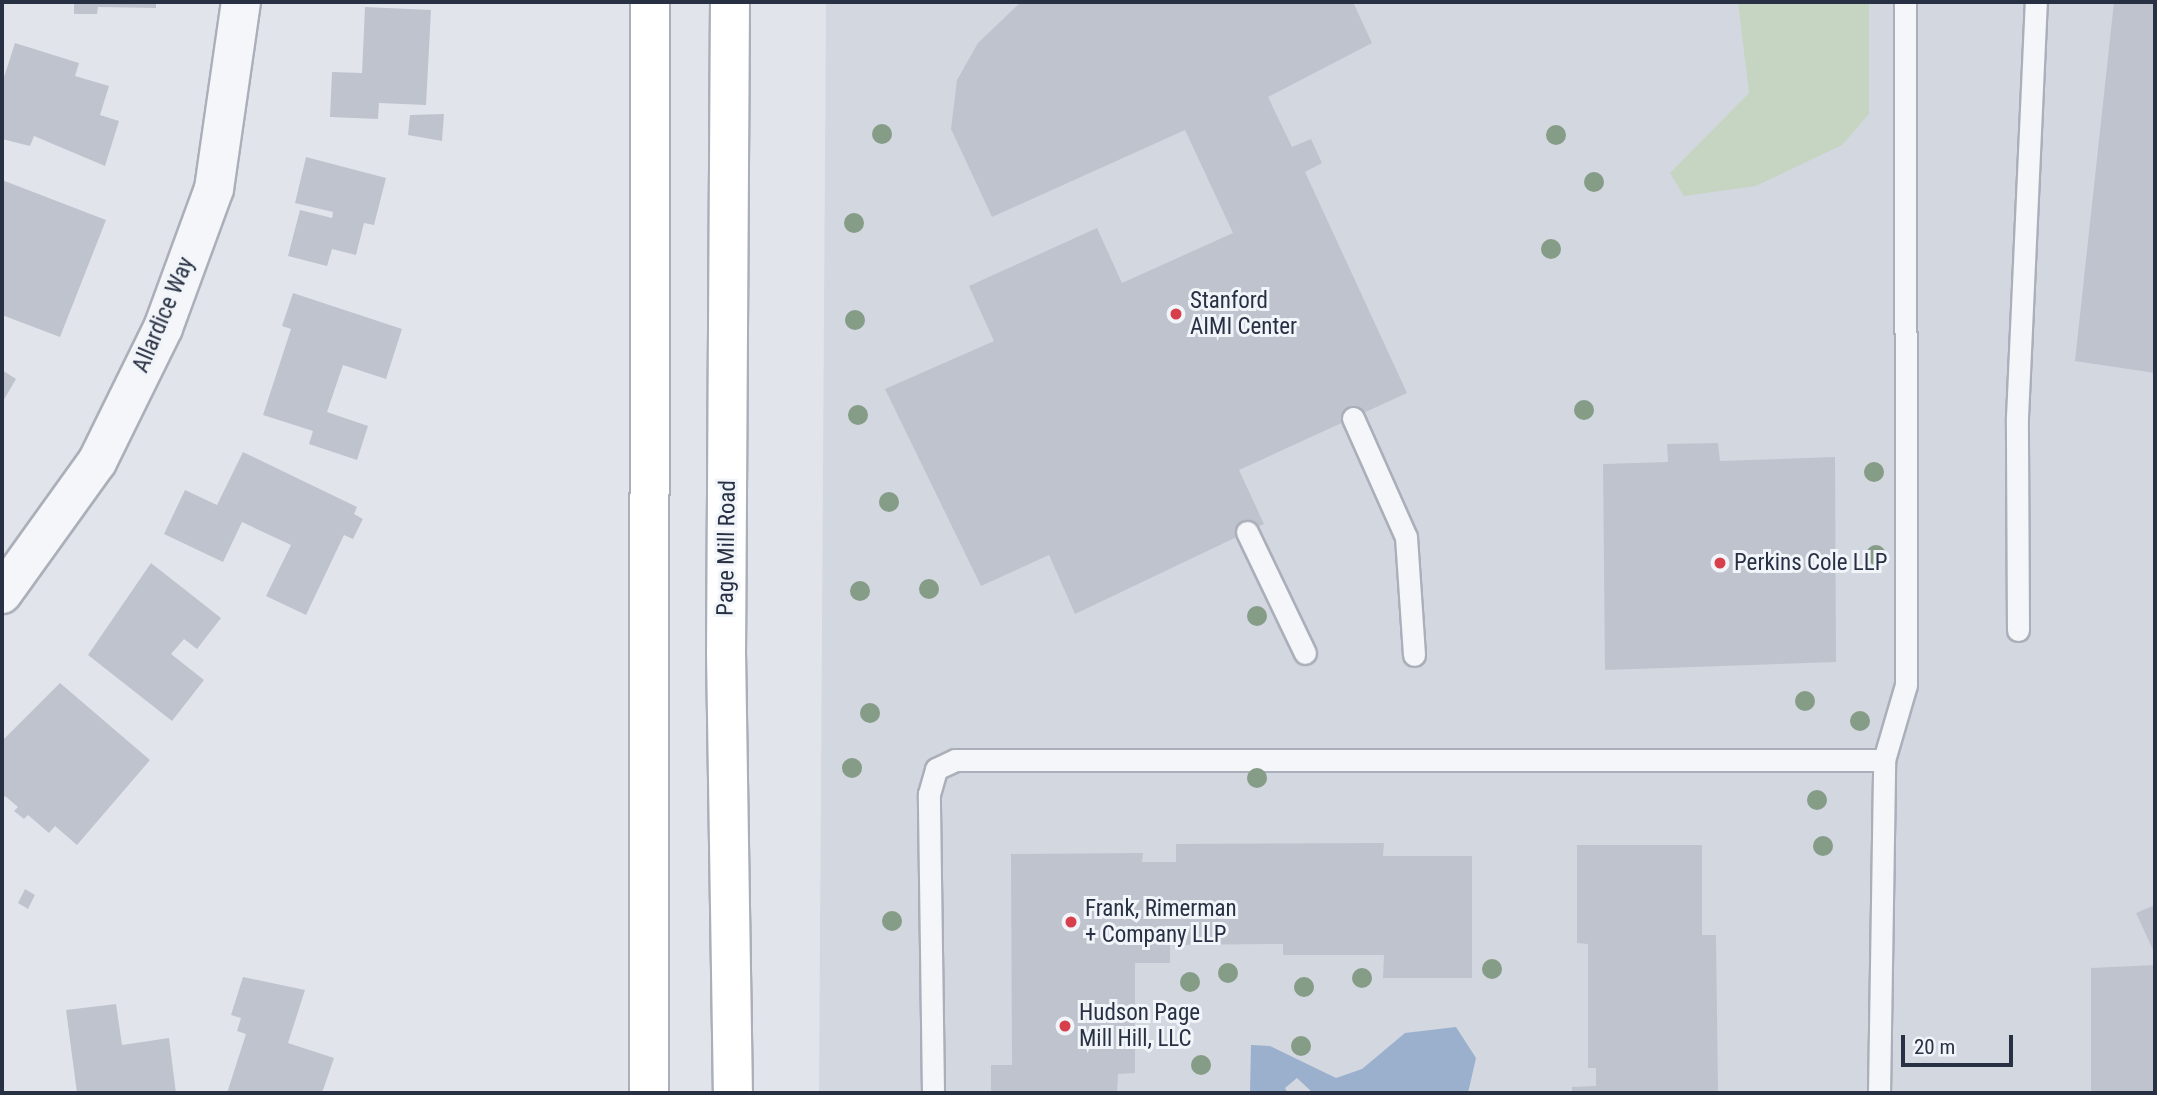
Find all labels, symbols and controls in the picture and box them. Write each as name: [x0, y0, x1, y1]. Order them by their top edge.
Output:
street label: Allardice Way: [127, 253, 201, 377]
place label: Stanford AIMI Center: [1190, 287, 1297, 341]
marker: Stanford AIMI Center: [1168, 306, 1184, 322]
street label: Page Mill Road: [712, 480, 742, 616]
place label: Perkins Cole LLP: [1734, 549, 1887, 577]
marker: Perkins Cole LLP: [1712, 555, 1728, 571]
place label: Frank, Rimerman + Company LLP: [1085, 895, 1237, 949]
marker: Frank, Rimerman + Company LLP: [1063, 914, 1079, 930]
place label: Hudson Page Mill Hill, LLC: [1079, 999, 1200, 1053]
marker: Hudson Page Mill Hill, LLC: [1057, 1018, 1073, 1034]
scale bar: [1905, 1021, 2017, 1066]
text: 20 m: [1914, 1035, 1955, 1059]

